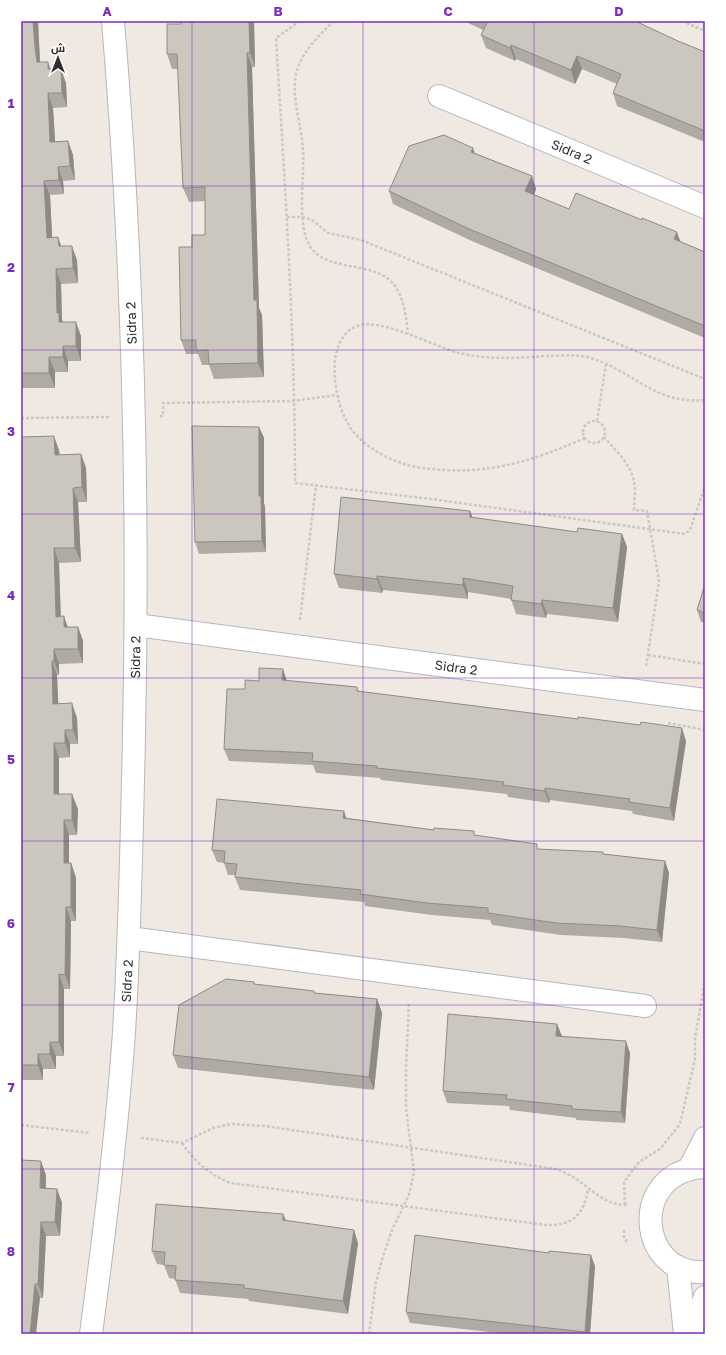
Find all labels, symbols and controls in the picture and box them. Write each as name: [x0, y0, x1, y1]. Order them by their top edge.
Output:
text: A: [102, 3, 112, 19]
text: B: [273, 3, 283, 19]
text: C: [443, 3, 453, 19]
text: D: [614, 3, 624, 19]
north arrow: [38, 38, 78, 78]
text: ش: [51, 41, 65, 55]
text: 1: [8, 95, 15, 111]
street label: Sidra 2: [549, 136, 595, 167]
text: 2: [7, 259, 15, 275]
street label: Sidra 2: [122, 301, 140, 345]
text: 3: [7, 423, 15, 439]
text: 4: [7, 587, 15, 603]
street label: Sidra 2: [127, 636, 143, 679]
street label: Sidra 2: [434, 656, 479, 678]
text: 5: [7, 751, 15, 767]
text: 6: [7, 915, 15, 931]
street label: Sidra 2: [118, 959, 136, 1003]
text: 7: [7, 1079, 15, 1095]
text: 8: [7, 1243, 15, 1259]

